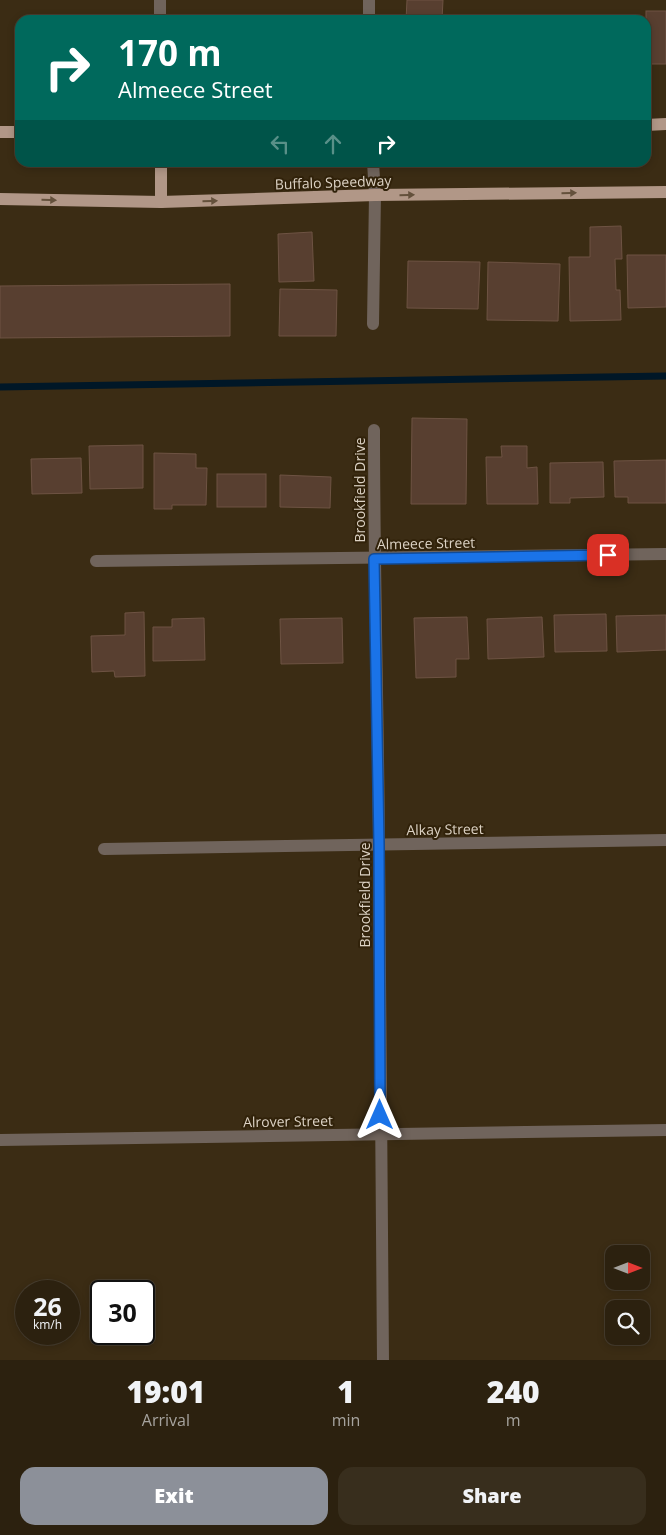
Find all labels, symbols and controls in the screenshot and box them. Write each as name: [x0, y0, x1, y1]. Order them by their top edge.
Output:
text: 170 m: [118, 29, 222, 76]
icon: right: [35, 35, 100, 100]
text: Almeece Street: [118, 74, 273, 104]
icon: left: [266, 130, 294, 158]
icon: ahead: [319, 130, 347, 158]
icon: right: [372, 130, 400, 158]
street label: Buffalo Speedway: [274, 170, 393, 194]
one-way arrow: [562, 189, 578, 197]
one-way arrow: [399, 191, 415, 199]
one-way arrow: [41, 196, 57, 204]
one-way arrow: [202, 196, 218, 204]
street label: Brookfield Drive: [350, 437, 369, 543]
street label: Almeece Street: [377, 533, 475, 553]
pin: [587, 534, 629, 576]
icon: arrive: [594, 541, 622, 569]
street label: Alkay Street: [406, 819, 484, 839]
street label: Brookfield Drive: [355, 842, 374, 948]
position arrow: [353, 1088, 405, 1140]
street label: Alrover Street: [243, 1111, 333, 1131]
north arrow: [605, 1245, 650, 1290]
map controls: [605, 1245, 650, 1345]
speed limit sign: 30: [90, 1280, 155, 1345]
text: 26: [33, 1289, 62, 1323]
button: search: [605, 1300, 650, 1345]
text: km/h: [33, 1316, 62, 1333]
text: 19:01: [126, 1371, 205, 1412]
text: 1: [337, 1371, 355, 1412]
text: 240: [487, 1371, 540, 1412]
text: Arrival: [142, 1409, 190, 1431]
text: min: [332, 1409, 360, 1431]
text: m: [506, 1409, 521, 1431]
button: Exit: [20, 1467, 328, 1525]
button: Share: [338, 1467, 646, 1525]

